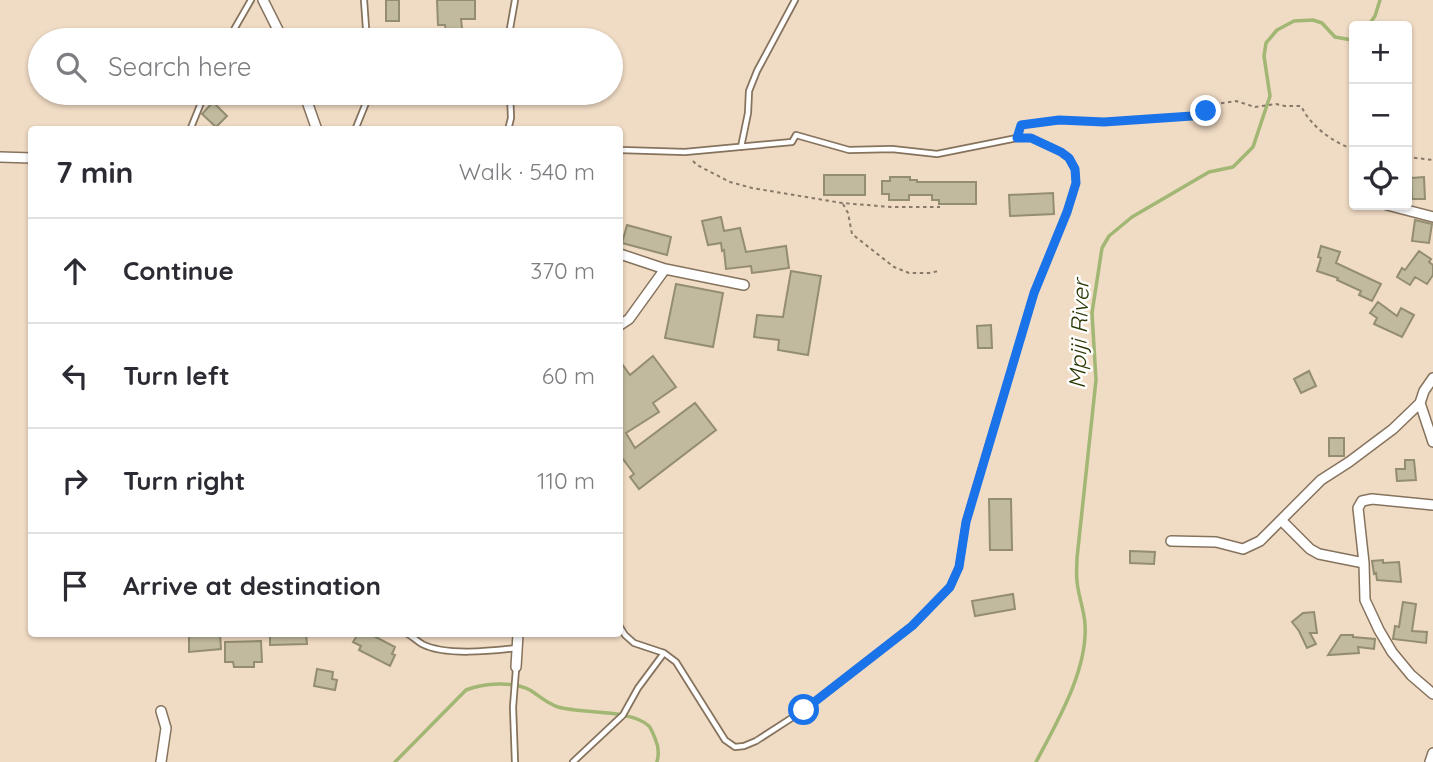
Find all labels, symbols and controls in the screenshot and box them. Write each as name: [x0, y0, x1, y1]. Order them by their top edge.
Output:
map controls: [1349, 21, 1412, 210]
button: +: [1349, 21, 1412, 84]
search box: [28, 28, 623, 105]
icon: search: [52, 48, 90, 86]
text: Search here: [108, 50, 252, 83]
button: −: [1349, 84, 1412, 147]
route end: [1190, 95, 1221, 126]
button: locate: [1349, 147, 1412, 210]
text: 7 min: [56, 153, 134, 191]
text: Walk · 540 m: [459, 157, 595, 186]
icon: ahead: [56, 252, 94, 290]
text: Continue: [123, 254, 234, 287]
text: 370 m: [530, 256, 595, 285]
water label: Mpiji River: [1062, 276, 1095, 389]
icon: left: [56, 357, 94, 395]
text: Turn left: [123, 359, 230, 392]
text: 60 m: [542, 361, 595, 390]
icon: right: [56, 462, 94, 500]
text: Turn right: [123, 464, 245, 497]
text: 110 m: [537, 466, 595, 495]
icon: arrive: [56, 567, 94, 605]
text: Arrive at destination: [123, 569, 381, 602]
route start: [788, 694, 819, 725]

